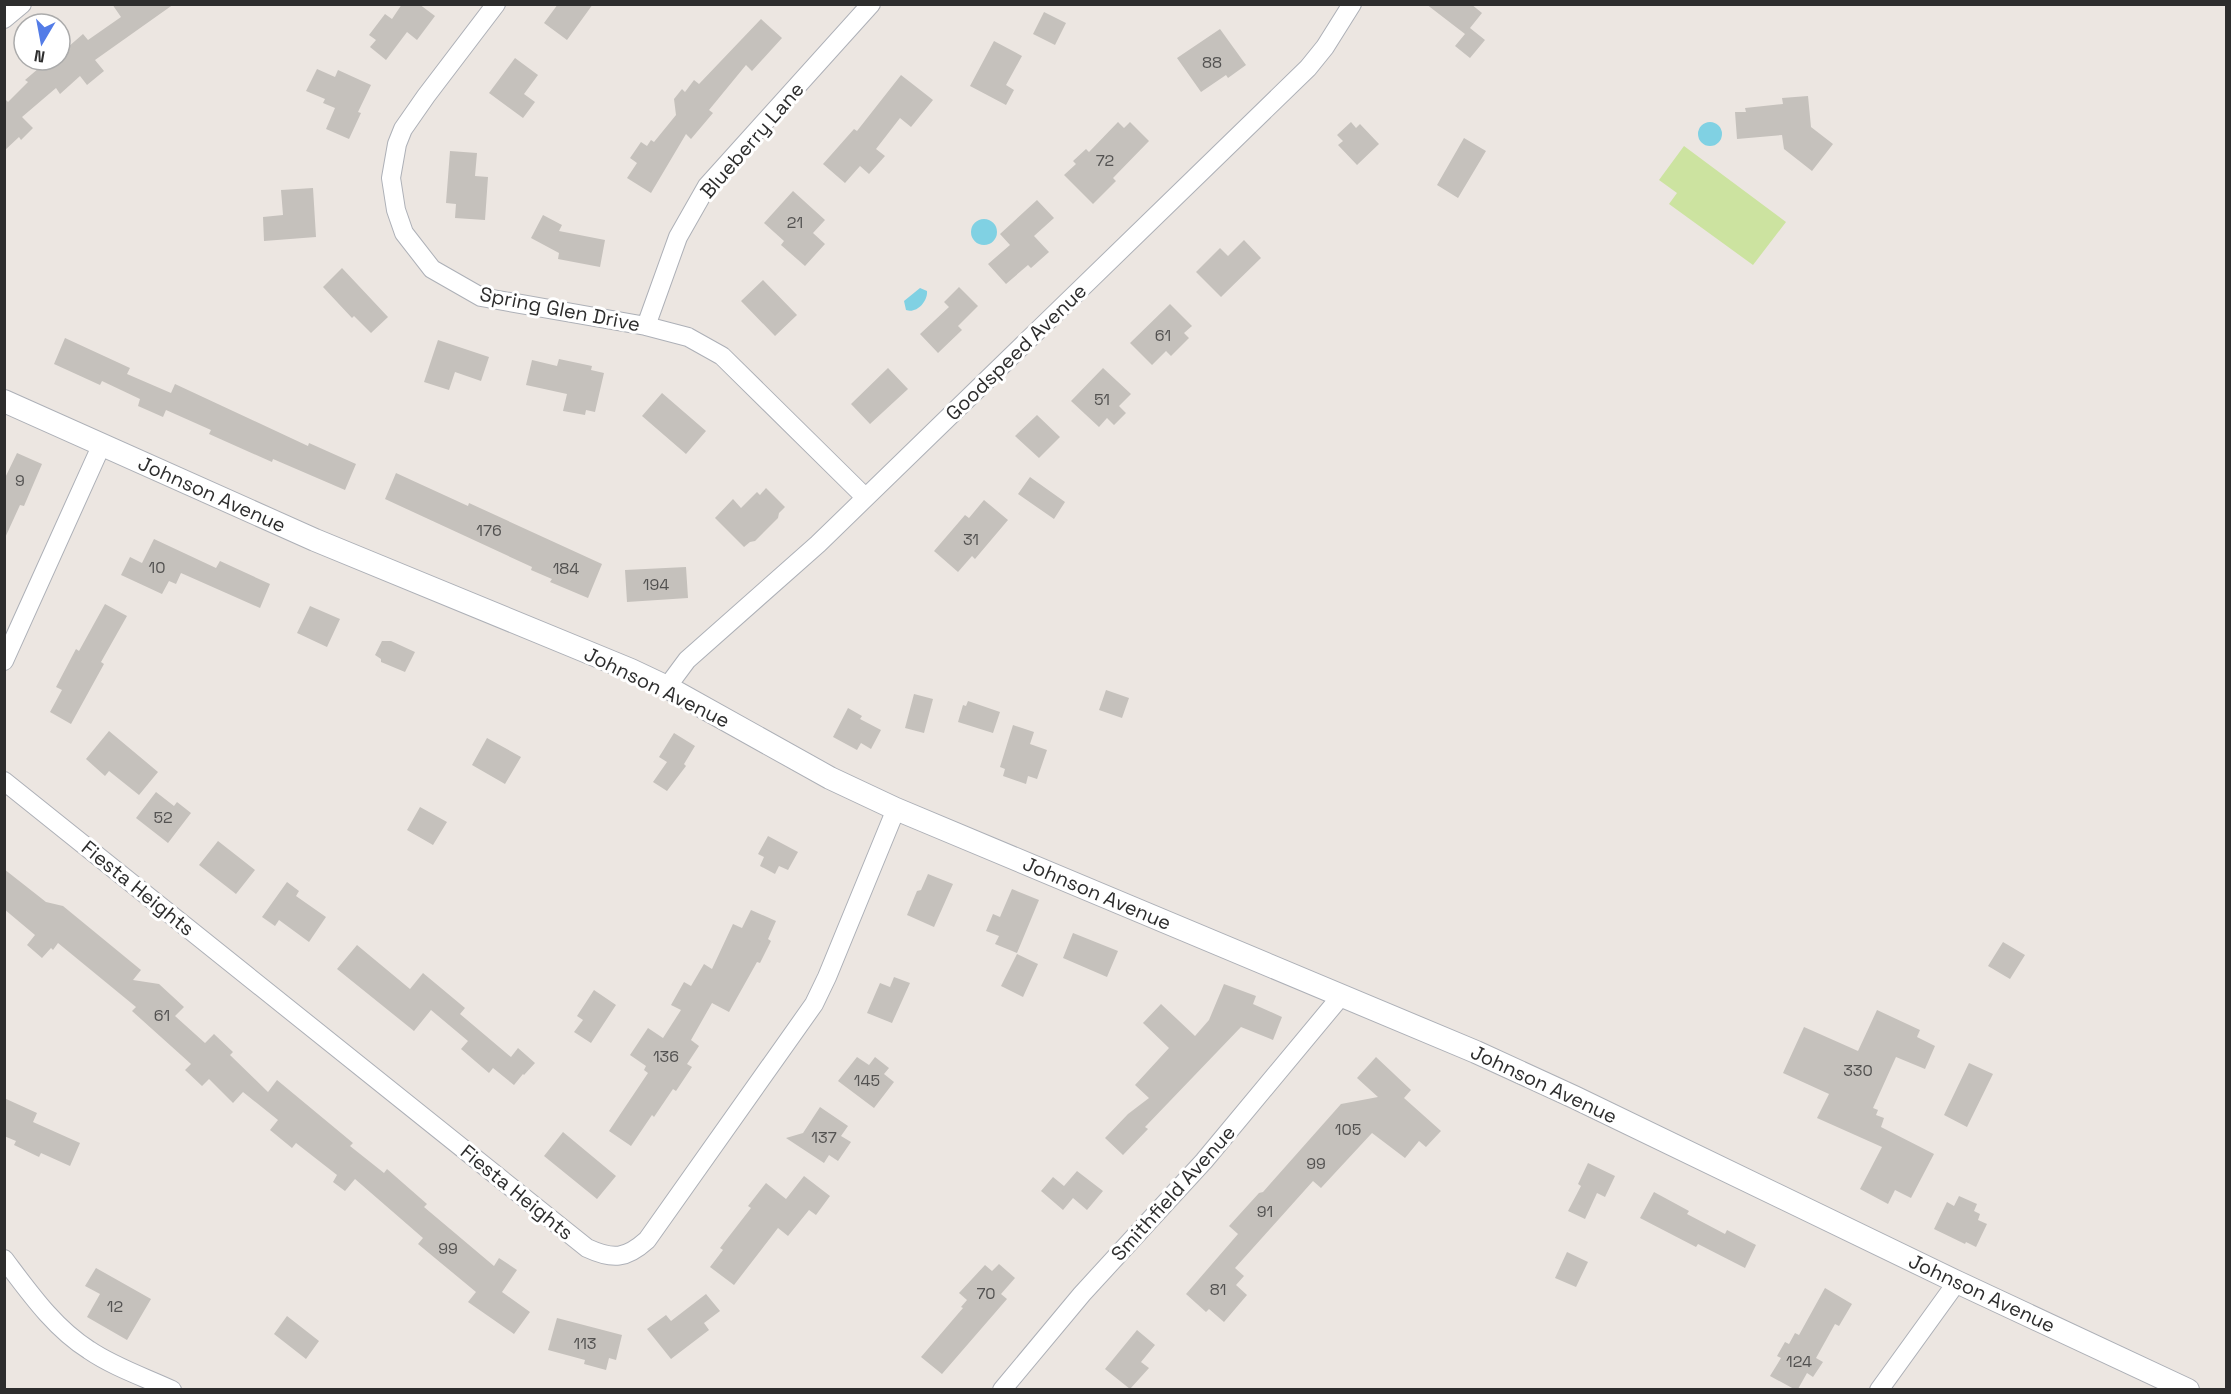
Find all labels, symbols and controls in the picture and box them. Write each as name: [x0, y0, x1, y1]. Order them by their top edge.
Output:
north arrow: [12, 12, 72, 72]
text: N: [32, 45, 47, 68]
house number: 88: [1202, 52, 1222, 73]
street label: Blueberry Lane: [694, 76, 810, 204]
house number: 72: [1096, 150, 1114, 171]
house number: 21: [787, 212, 803, 233]
street label: Goodspeed Avenue: [940, 278, 1092, 426]
street label: Spring Glen Drive: [477, 281, 643, 337]
house number: 61: [1155, 325, 1171, 346]
house number: 51: [1094, 389, 1110, 410]
street label: Johnson Avenue: [134, 450, 290, 538]
house number: 9: [15, 470, 25, 491]
house number: 176: [476, 520, 502, 541]
house number: 31: [963, 529, 979, 550]
house number: 10: [149, 557, 165, 578]
house number: 184: [553, 558, 579, 579]
house number: 194: [643, 574, 669, 595]
street label: Johnson Avenue: [580, 640, 734, 734]
house number: 52: [153, 807, 173, 828]
street label: Fiesta Heights: [76, 834, 200, 942]
street label: Johnson Avenue: [1019, 850, 1175, 936]
house number: 61: [154, 1005, 170, 1026]
street label: Johnson Avenue: [1466, 1039, 1622, 1129]
house number: 136: [653, 1046, 679, 1067]
house number: 330: [1843, 1060, 1873, 1081]
house number: 145: [854, 1070, 880, 1091]
house number: 105: [1335, 1119, 1361, 1140]
street label: Smithfield Avenue: [1105, 1120, 1241, 1266]
house number: 137: [811, 1127, 837, 1148]
street label: Fiesta Heights: [455, 1138, 579, 1246]
house number: 99: [1306, 1153, 1326, 1174]
house number: 91: [1257, 1201, 1273, 1222]
house number: 99: [438, 1238, 458, 1259]
street label: Johnson Avenue: [1904, 1248, 2060, 1338]
house number: 81: [1210, 1279, 1226, 1300]
house number: 70: [976, 1283, 996, 1304]
house number: 12: [107, 1296, 123, 1317]
house number: 113: [573, 1333, 597, 1354]
house number: 124: [1786, 1351, 1812, 1372]

